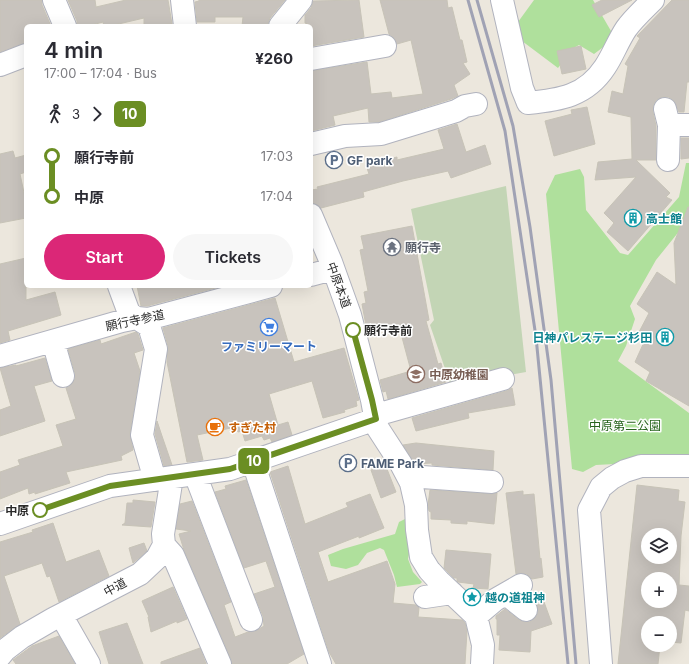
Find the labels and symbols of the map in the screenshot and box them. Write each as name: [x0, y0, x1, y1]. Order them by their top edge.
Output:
parking icon: GF park: [324, 150, 344, 170]
place label: GF park: [347, 153, 393, 168]
building icon: 高士館: [623, 208, 643, 228]
place label: 高士館: [646, 211, 682, 226]
temple icon: 願行寺: [382, 237, 402, 257]
place label: 願行寺: [405, 240, 441, 255]
street label: 中原本道: [324, 260, 354, 310]
street label: 願行寺参道: [104, 306, 166, 334]
supermarket icon: ファミリーマート: [259, 317, 279, 337]
marker: 願行寺前: [345, 322, 361, 338]
place label: 願行寺前: [364, 323, 412, 338]
building icon: 日神パレステージ杉田: [655, 327, 675, 347]
place label: 日神パレステージ杉田: [532, 330, 652, 345]
place label: ファミリーマート: [221, 339, 317, 354]
school or university icon: 中原幼稚園: [406, 364, 426, 384]
place label: 中原幼稚園: [429, 367, 489, 382]
cafe icon: すぎた村: [205, 417, 225, 437]
park label: 中原第二公園: [589, 418, 661, 433]
place label: すぎた村: [228, 420, 276, 435]
line badge: 10: [236, 448, 272, 474]
parking icon: FAME Park: [338, 453, 358, 473]
place label: FAME Park: [361, 456, 424, 471]
marker: 中原: [32, 502, 48, 518]
place label: 中原: [5, 503, 29, 518]
street label: 中道: [101, 575, 129, 599]
place icon: 越の道祖神: [462, 587, 482, 607]
place label: 越の道祖神: [485, 590, 545, 605]

